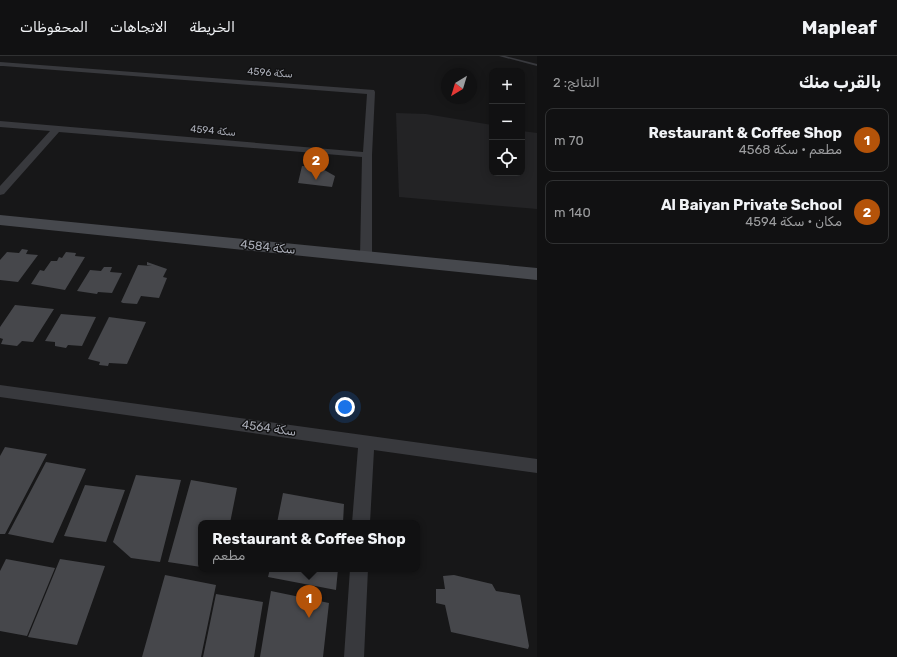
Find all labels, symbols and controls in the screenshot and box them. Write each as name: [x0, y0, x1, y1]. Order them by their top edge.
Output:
text: Mapleaf: [802, 16, 877, 39]
text: المحفوظات: [20, 19, 88, 36]
text: الاتجاهات: [110, 19, 167, 36]
text: الخريطة: [189, 19, 235, 36]
street label: سكة 4596: [247, 65, 293, 81]
north arrow: [441, 68, 477, 104]
map controls: [489, 68, 525, 176]
button: +: [489, 68, 525, 104]
text: بالقرب منك: [799, 72, 881, 92]
text: النتائج: 2: [553, 75, 600, 90]
button: −: [489, 104, 525, 140]
street label: سكة 4594: [190, 123, 236, 139]
text: Restaurant & Coffee Shop: [649, 124, 842, 142]
text: 70 m: [554, 133, 584, 148]
text: 1: [864, 133, 870, 148]
button: locate: [489, 140, 525, 176]
text: مطعم · سكة 4568: [739, 142, 842, 157]
pin: 2: [303, 147, 329, 180]
text: Al Baiyan Private School: [661, 196, 842, 214]
text: 140 m: [554, 205, 591, 220]
text: 2: [863, 205, 871, 220]
text: مكان · سكة 4594: [745, 214, 842, 229]
street label: سكة 4584: [240, 237, 296, 257]
your location: [335, 397, 355, 417]
street label: سكة 4564: [241, 417, 297, 439]
popup: [198, 520, 420, 572]
text: Restaurant & Coffee Shop: [212, 530, 406, 548]
text: مطعم: [212, 548, 245, 563]
pin: 1: [296, 585, 322, 618]

